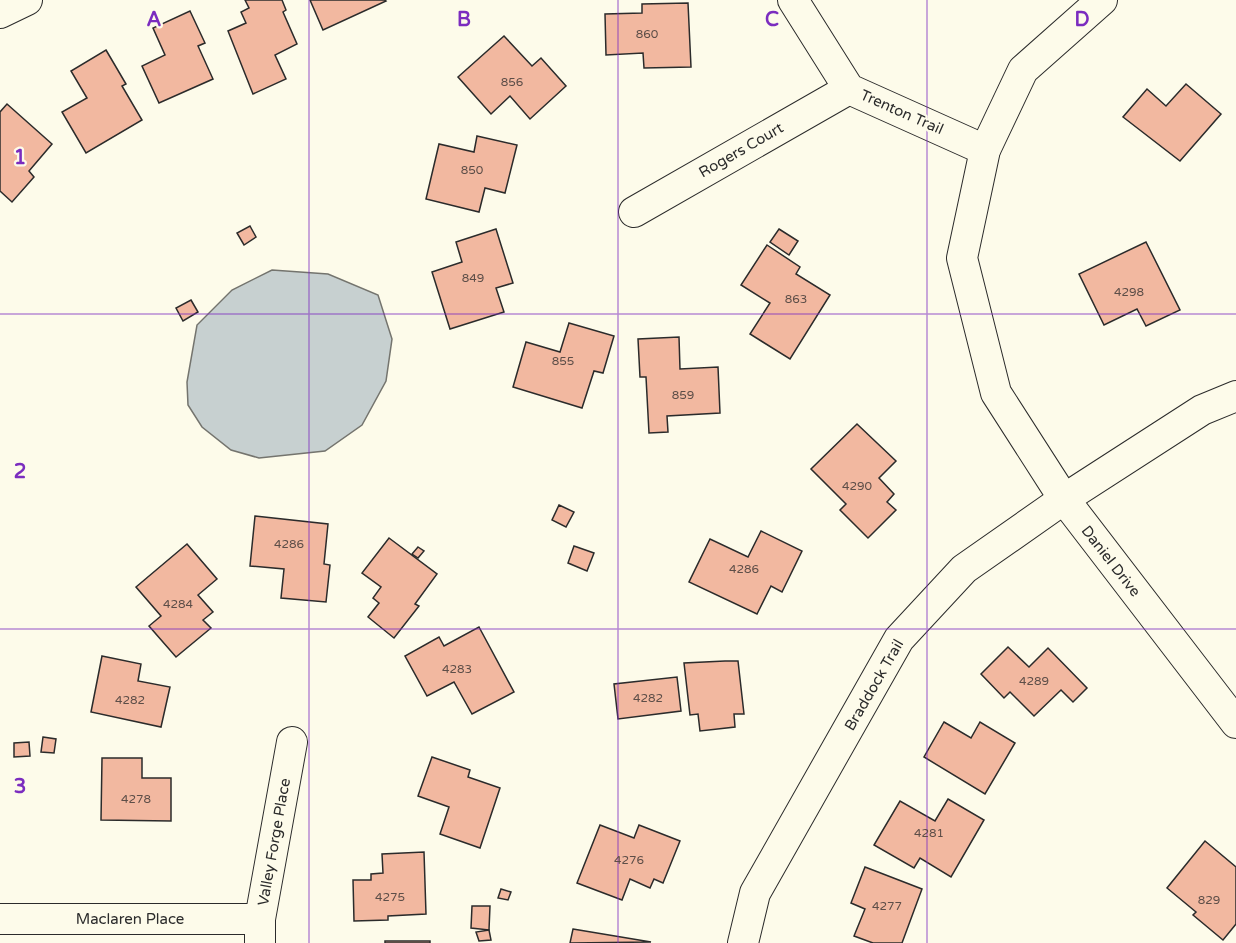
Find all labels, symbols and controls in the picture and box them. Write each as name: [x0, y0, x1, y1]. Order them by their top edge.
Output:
text: A: [147, 8, 162, 32]
text: B: [457, 8, 471, 32]
text: C: [765, 8, 779, 32]
text: D: [1074, 8, 1090, 32]
house number: 860: [636, 27, 659, 41]
house number: 856: [501, 75, 523, 89]
street label: Trenton Trail: [858, 86, 946, 138]
street label: Rogers Court: [696, 118, 787, 181]
text: 1: [14, 146, 26, 170]
house number: 850: [461, 163, 484, 177]
house number: 849: [462, 271, 484, 285]
house number: 4298: [1114, 285, 1144, 299]
house number: 863: [785, 292, 807, 306]
house number: 855: [552, 354, 574, 368]
house number: 859: [672, 388, 694, 402]
text: 2: [14, 460, 26, 484]
house number: 4290: [842, 479, 873, 493]
street label: Daniel Drive: [1078, 522, 1144, 600]
house number: 4286: [274, 537, 304, 551]
house number: 4286: [729, 562, 759, 576]
house number: 4284: [163, 597, 194, 611]
street label: Braddock Trail: [841, 636, 907, 734]
house number: 4283: [442, 662, 472, 676]
house number: 4289: [1019, 674, 1049, 688]
house number: 4282: [633, 691, 663, 705]
house number: 4282: [115, 693, 145, 707]
text: 3: [14, 775, 26, 799]
street label: Valley Forge Place: [254, 777, 294, 907]
house number: 4278: [121, 792, 151, 806]
house number: 4281: [914, 826, 944, 840]
house number: 4276: [614, 853, 644, 867]
house number: 4275: [375, 890, 405, 904]
house number: 829: [1198, 893, 1220, 907]
house number: 4277: [872, 899, 902, 913]
street label: Maclaren Place: [76, 910, 184, 928]

